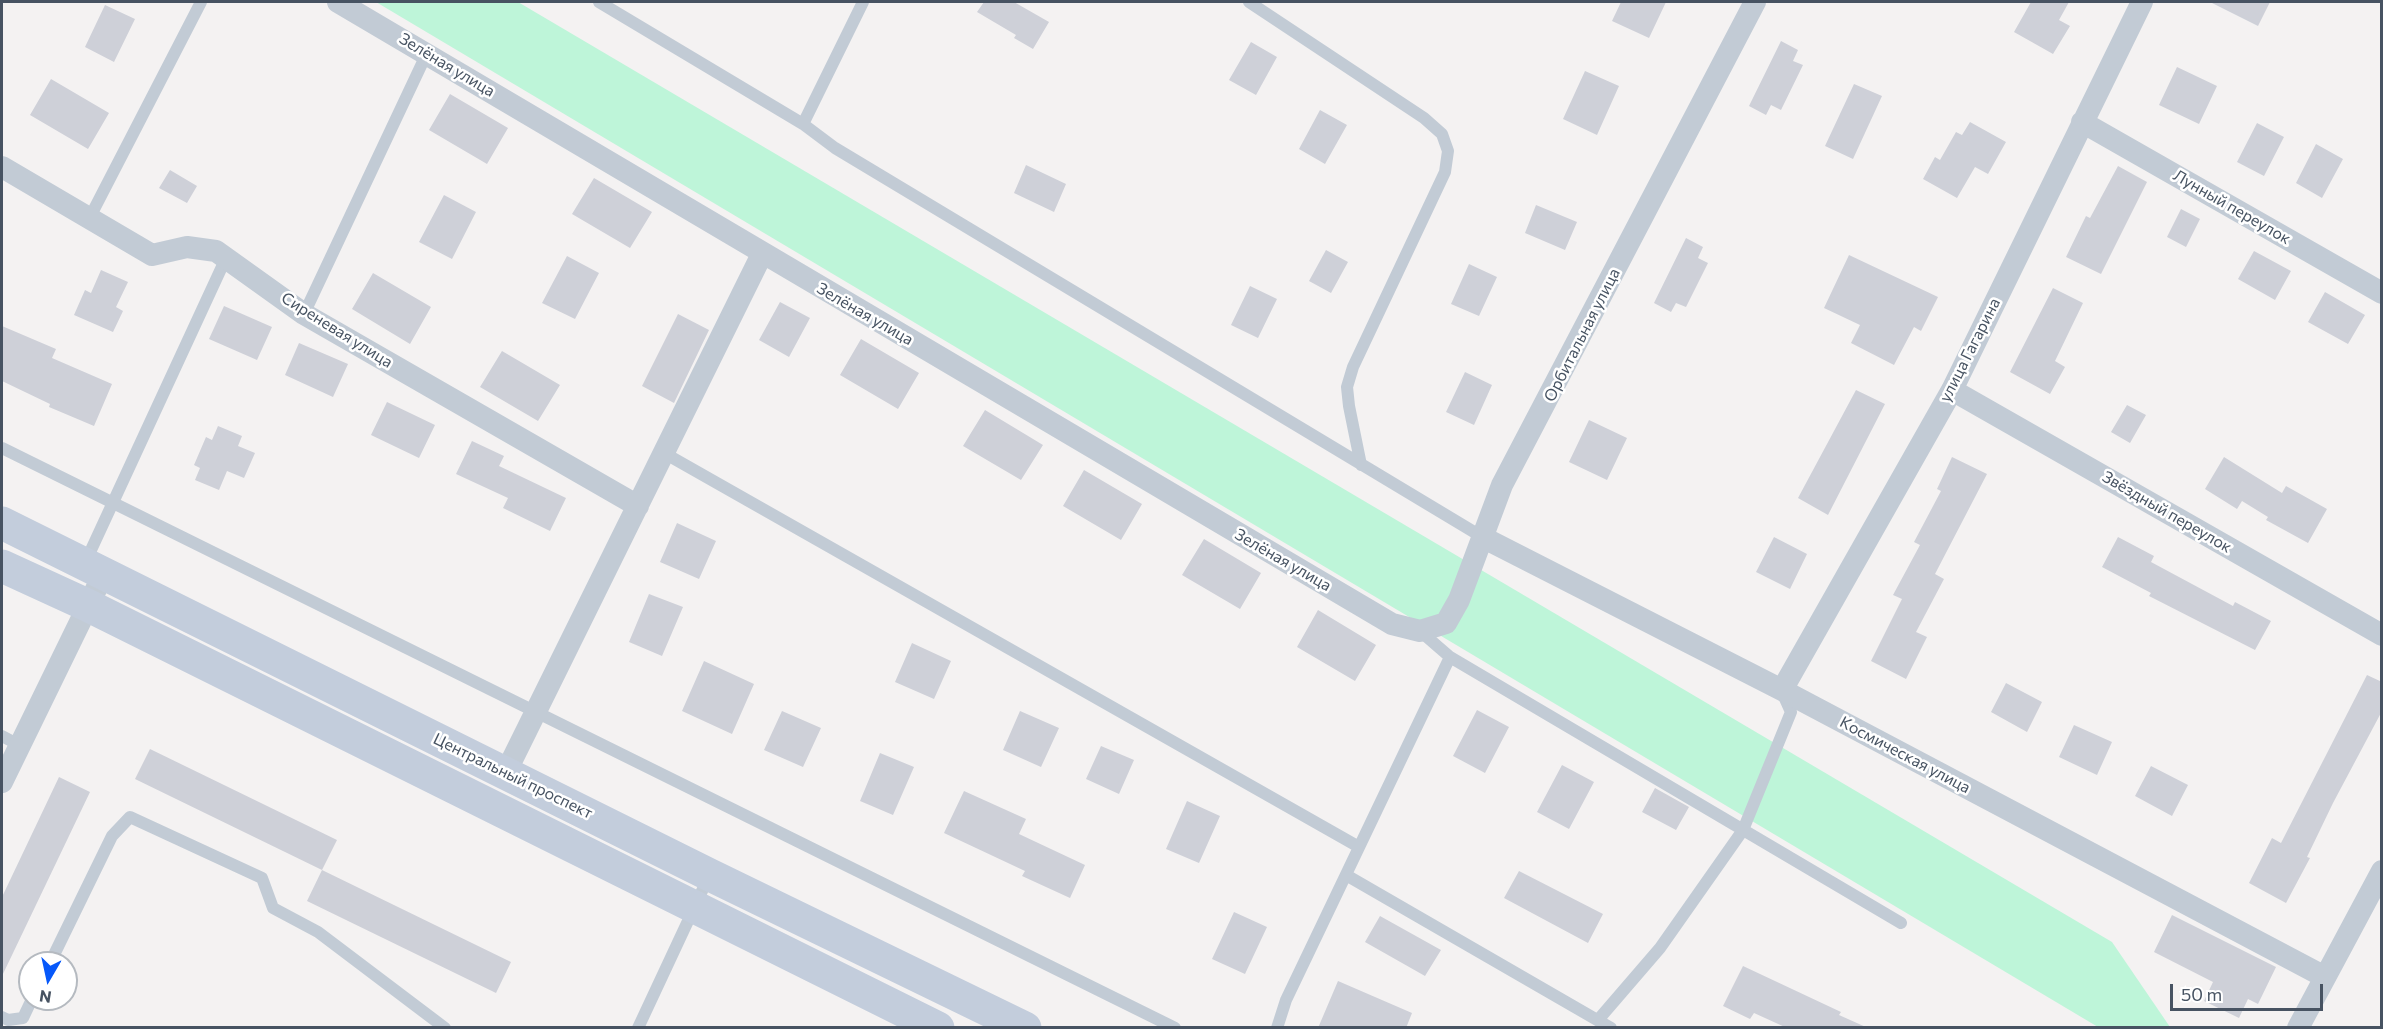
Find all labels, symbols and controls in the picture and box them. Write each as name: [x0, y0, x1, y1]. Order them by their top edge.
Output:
street label: Зелёная улица: [396, 29, 498, 101]
street label: Лунный переулок: [2170, 166, 2294, 248]
street label: Орбитальная улица: [1540, 265, 1624, 405]
street label: Зелёная улица: [813, 279, 917, 349]
street label: Сиреневая улица: [278, 288, 396, 372]
street label: улица Гагарина: [1936, 295, 2004, 405]
street label: Звёздный переулок: [2099, 467, 2235, 557]
street label: Зелёная улица: [1231, 525, 1335, 595]
street label: Космическая улица: [1836, 712, 1974, 798]
street label: Центральный проспект: [430, 729, 596, 823]
north arrow: [18, 951, 78, 1011]
scale bar: [2173, 972, 2326, 1010]
text: 50 m: [2181, 983, 2222, 1005]
text: N: [38, 987, 53, 1008]

